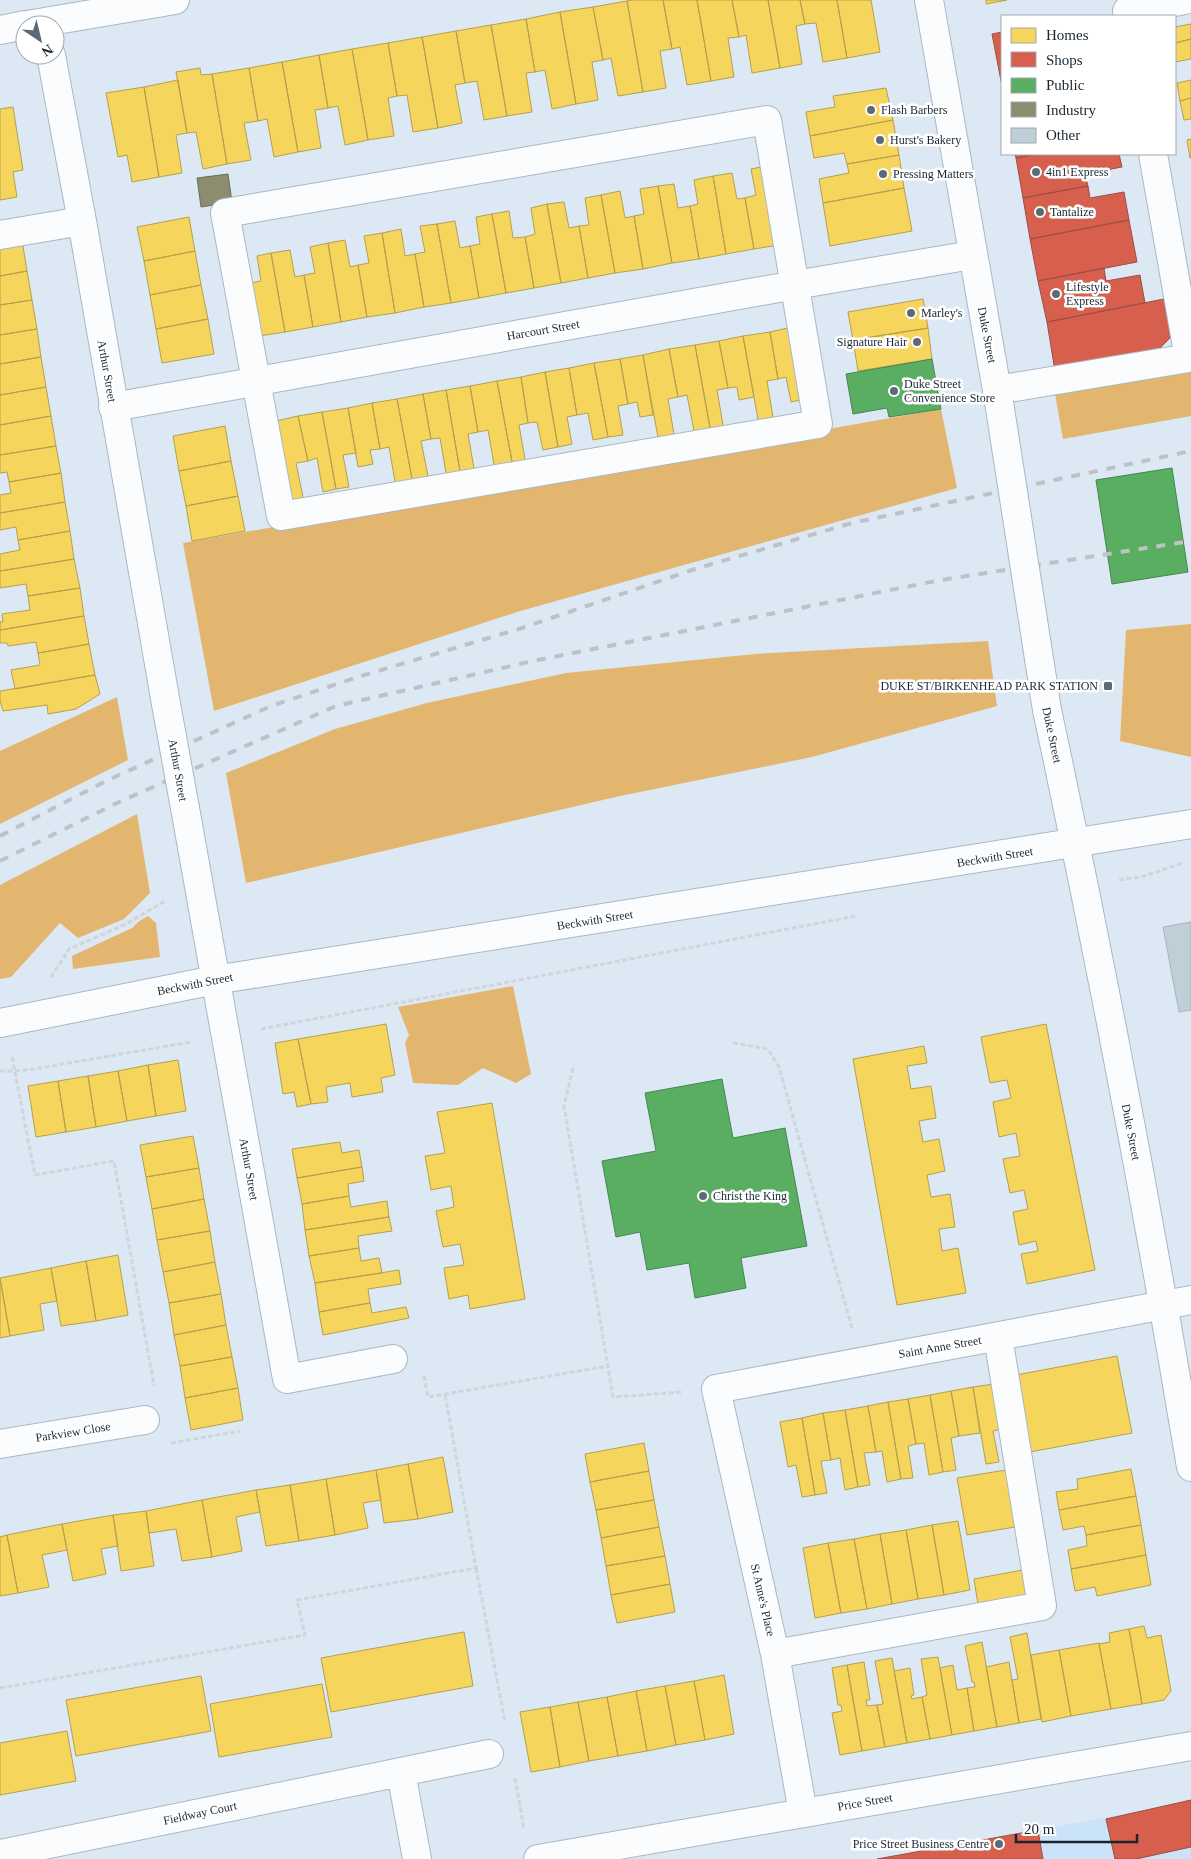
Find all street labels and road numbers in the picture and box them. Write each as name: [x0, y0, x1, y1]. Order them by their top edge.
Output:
street label: Duke Street: [975, 306, 999, 365]
street label: Harcourt Street: [506, 317, 581, 343]
street label: Arthur Street: [95, 339, 119, 404]
street label: Duke Street: [1039, 706, 1065, 765]
street label: Arthur Street: [166, 738, 190, 803]
street label: Beckwith Street: [956, 844, 1035, 870]
street label: Beckwith Street: [556, 907, 635, 933]
street label: Beckwith Street: [156, 970, 235, 998]
street label: Duke Street: [1119, 1103, 1143, 1162]
street label: Arthur Street: [237, 1137, 261, 1202]
street label: Saint Anne Street: [897, 1333, 983, 1361]
street label: Parkview Close: [35, 1419, 111, 1445]
street label: St Anne's Place: [748, 1562, 778, 1638]
street label: Price Street: [836, 1790, 894, 1814]
street label: Fieldway Court: [162, 1798, 239, 1828]

